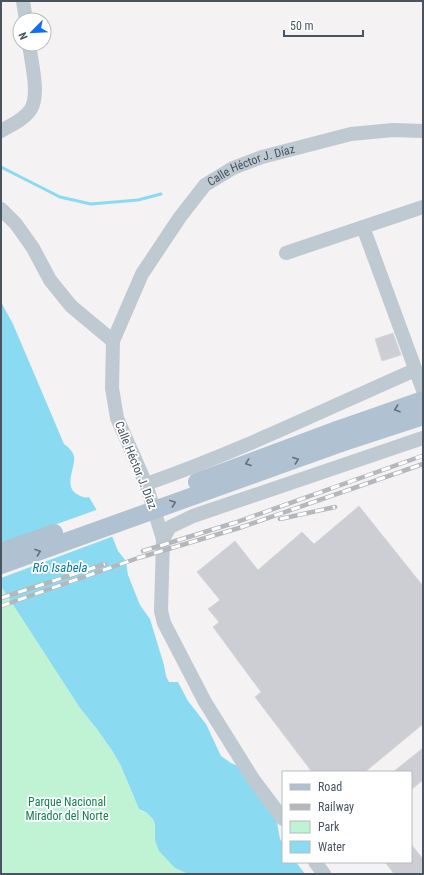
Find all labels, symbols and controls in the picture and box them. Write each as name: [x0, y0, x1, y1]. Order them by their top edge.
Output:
north arrow: [12, 12, 52, 52]
scale bar: [284, 12, 363, 38]
text: 50 m: [290, 19, 314, 33]
text: N: [16, 30, 31, 42]
street label: Calle Héctor J. Díaz: [205, 142, 296, 189]
one-way arrow: [394, 405, 401, 413]
street label: Calle Héctor J. Díaz: [112, 419, 160, 511]
one-way arrow: [292, 456, 299, 464]
one-way arrow: [244, 459, 251, 467]
one-way arrow: [170, 500, 177, 508]
one-way arrow: [34, 548, 41, 557]
water label: Río Isabela: [33, 560, 87, 575]
legend: [282, 771, 412, 863]
text: Road: [318, 780, 342, 794]
park label: Parque Nacional Mirador del Norte: [25, 795, 109, 823]
text: Railway: [318, 800, 354, 814]
text: Park: [318, 820, 340, 834]
text: Water: [318, 840, 346, 854]

